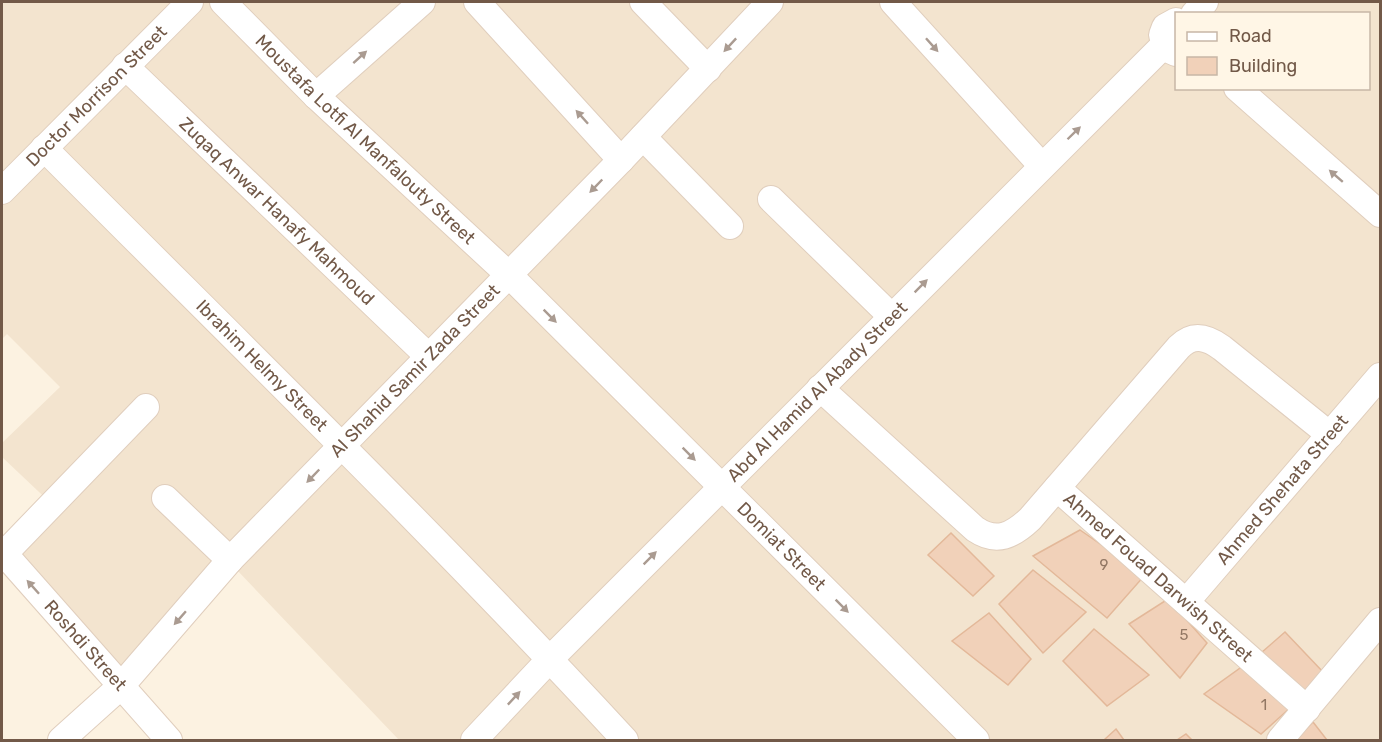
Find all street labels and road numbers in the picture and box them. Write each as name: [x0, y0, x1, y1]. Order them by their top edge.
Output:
street label: Doctor Morrison Street: [21, 21, 172, 171]
street label: Moustafa Lotfi Al Manfalouty Street: [251, 30, 480, 249]
street label: Zuqaq Anwar Hanafy Mahmoud: [174, 113, 379, 310]
street label: Al Shahid Samir Zada Street: [325, 279, 505, 462]
street label: Ibrahim Helmy Street: [191, 295, 332, 436]
street label: Abd Al Hamid Al Abady Street: [723, 297, 912, 486]
street label: Ahmed Shehata Street: [1212, 410, 1353, 569]
street label: Ahmed Fouad Darwish Street: [1059, 488, 1257, 667]
street label: Domiat Street: [732, 497, 831, 595]
street label: Roshdi Street: [40, 596, 131, 695]

